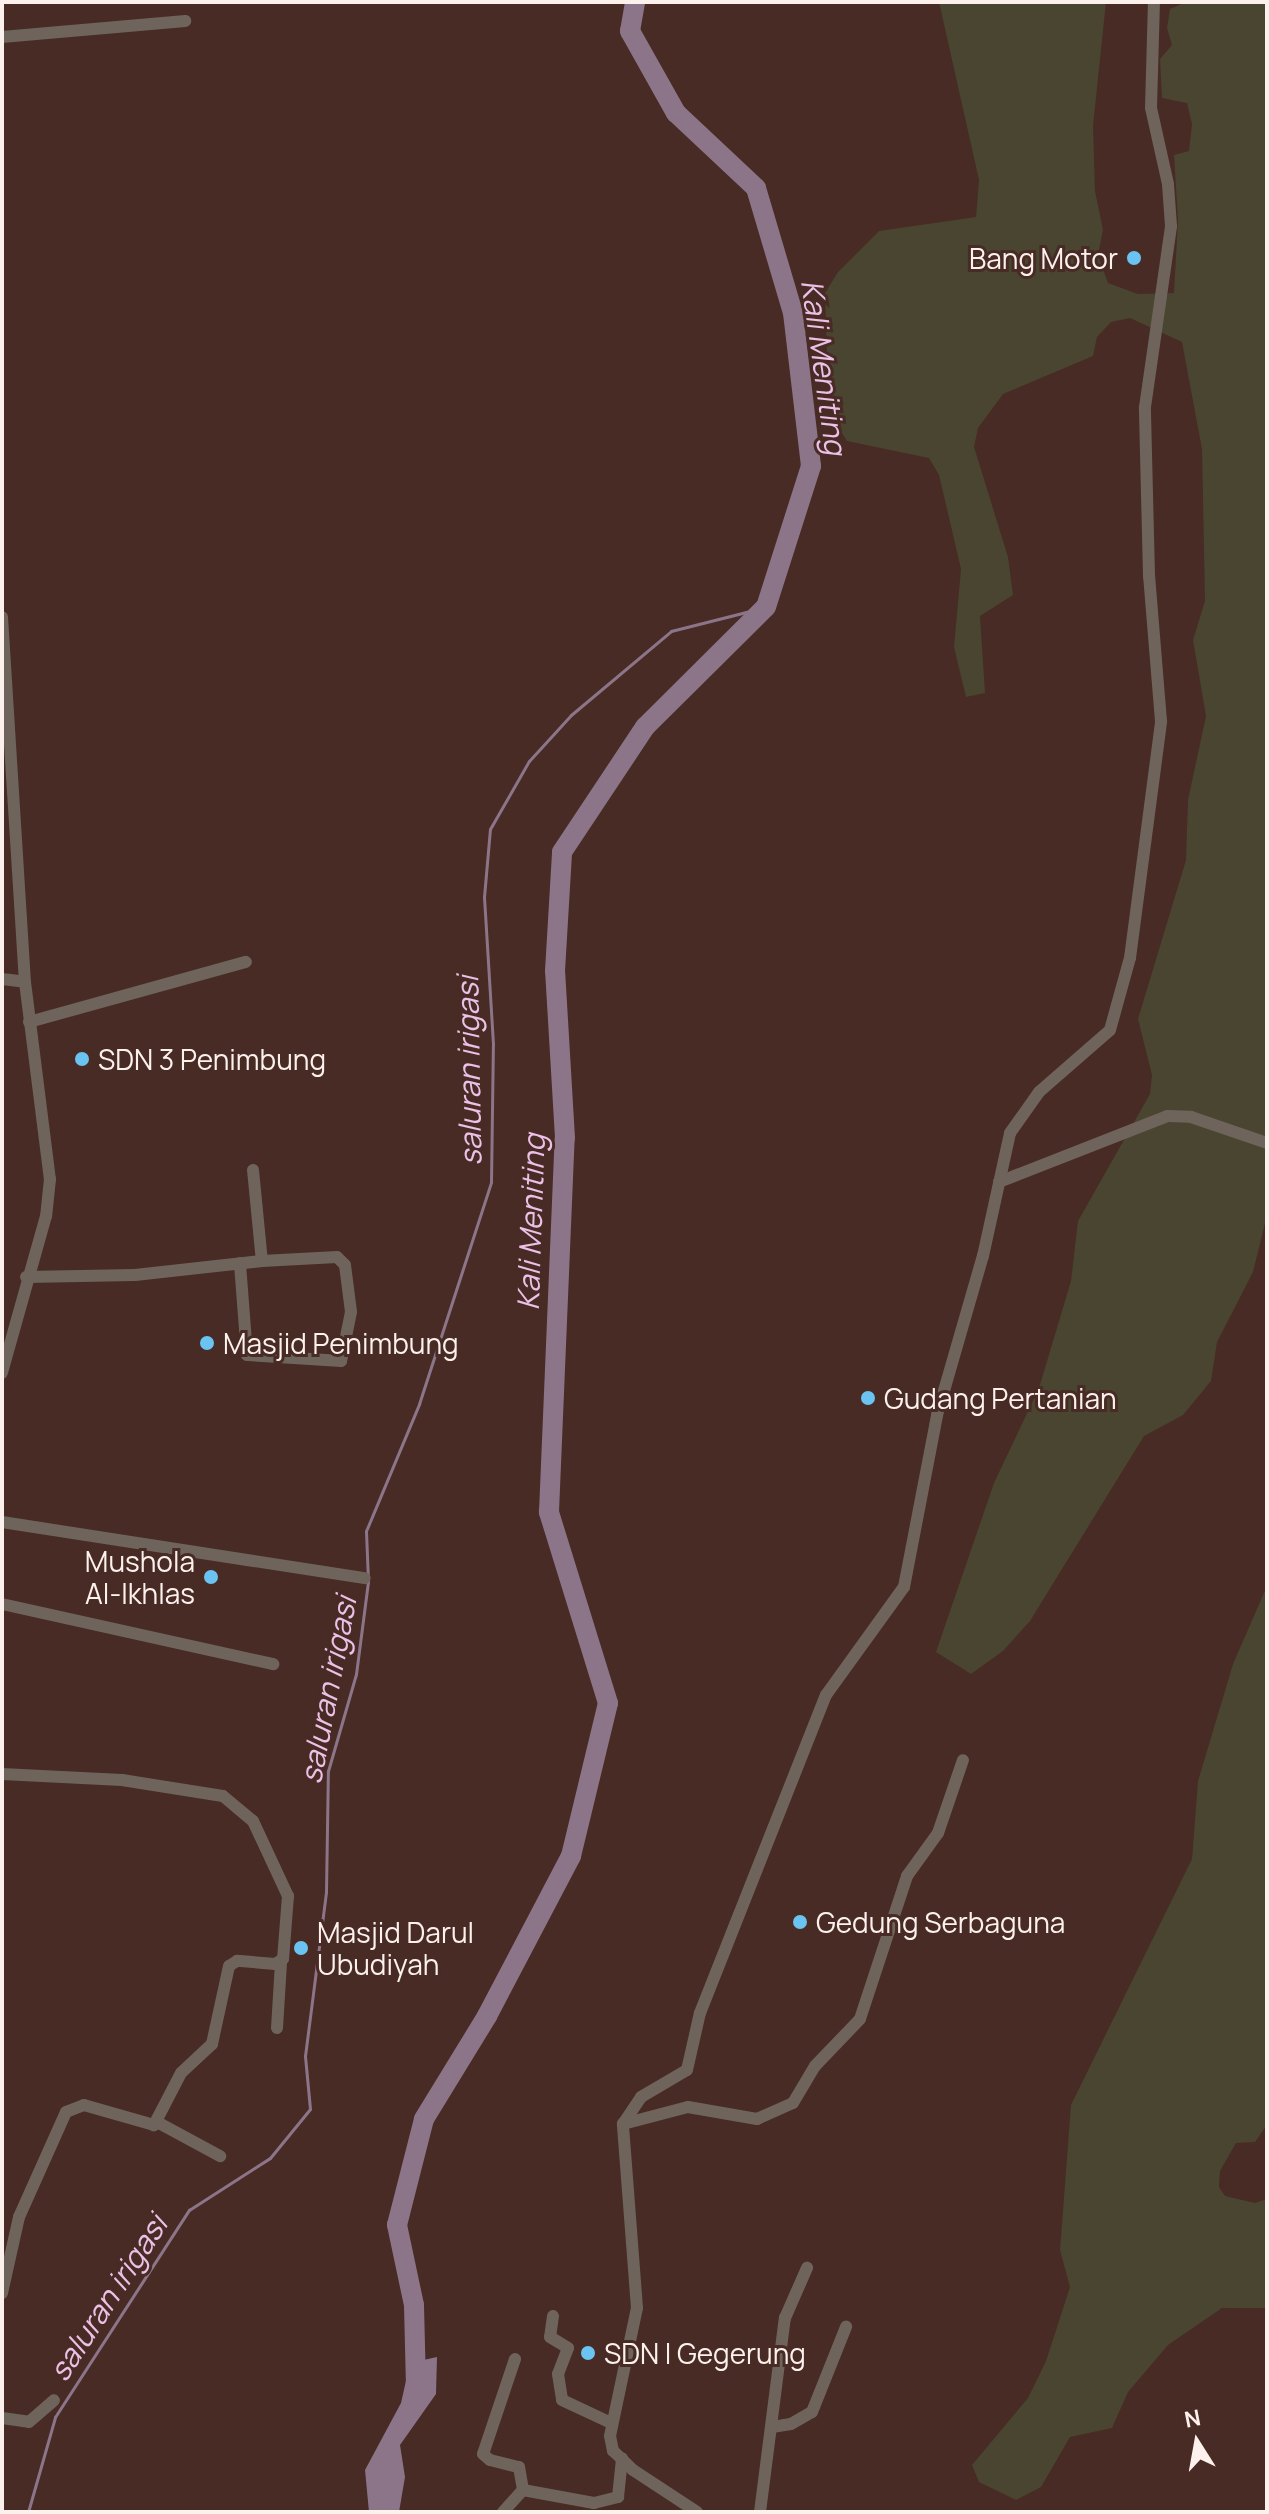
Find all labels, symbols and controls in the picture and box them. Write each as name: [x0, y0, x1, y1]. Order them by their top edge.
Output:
place label: Bang Motor: [969, 241, 1118, 275]
marker: Bang Motor: [1125, 249, 1143, 267]
water label: Kali Meniting: [794, 277, 854, 457]
water label: saluran irigasi: [449, 976, 489, 1166]
place label: SDN 3 Penimbung: [98, 1042, 326, 1076]
marker: SDN 3 Penimbung: [73, 1050, 91, 1068]
water label: Kali Meniting: [510, 1133, 552, 1311]
place label: Masjid Penimbung: [223, 1326, 459, 1360]
marker: Masjid Penimbung: [198, 1334, 216, 1352]
place label: Gudang Pertanian: [884, 1381, 1117, 1415]
marker: Gudang Pertanian: [859, 1389, 877, 1407]
place label: Mushola Al-Ikhlas: [85, 1544, 195, 1610]
marker: Mushola Al-Ikhlas: [202, 1568, 220, 1586]
water label: saluran irigasi: [292, 1593, 364, 1787]
place label: Gedung Serbaguna: [816, 1905, 1065, 1939]
marker: Gedung Serbaguna: [791, 1913, 809, 1931]
place label: Masjid Darul Ubudiyah: [317, 1915, 474, 1981]
marker: Masjid Darul Ubudiyah: [292, 1939, 310, 1957]
water label: saluran irigasi: [41, 2209, 175, 2387]
place label: SDN I Gegerung: [604, 2336, 806, 2370]
marker: SDN I Gegerung: [579, 2344, 597, 2362]
north arrow: [1157, 2402, 1237, 2482]
text: N: [1182, 2402, 1203, 2435]

